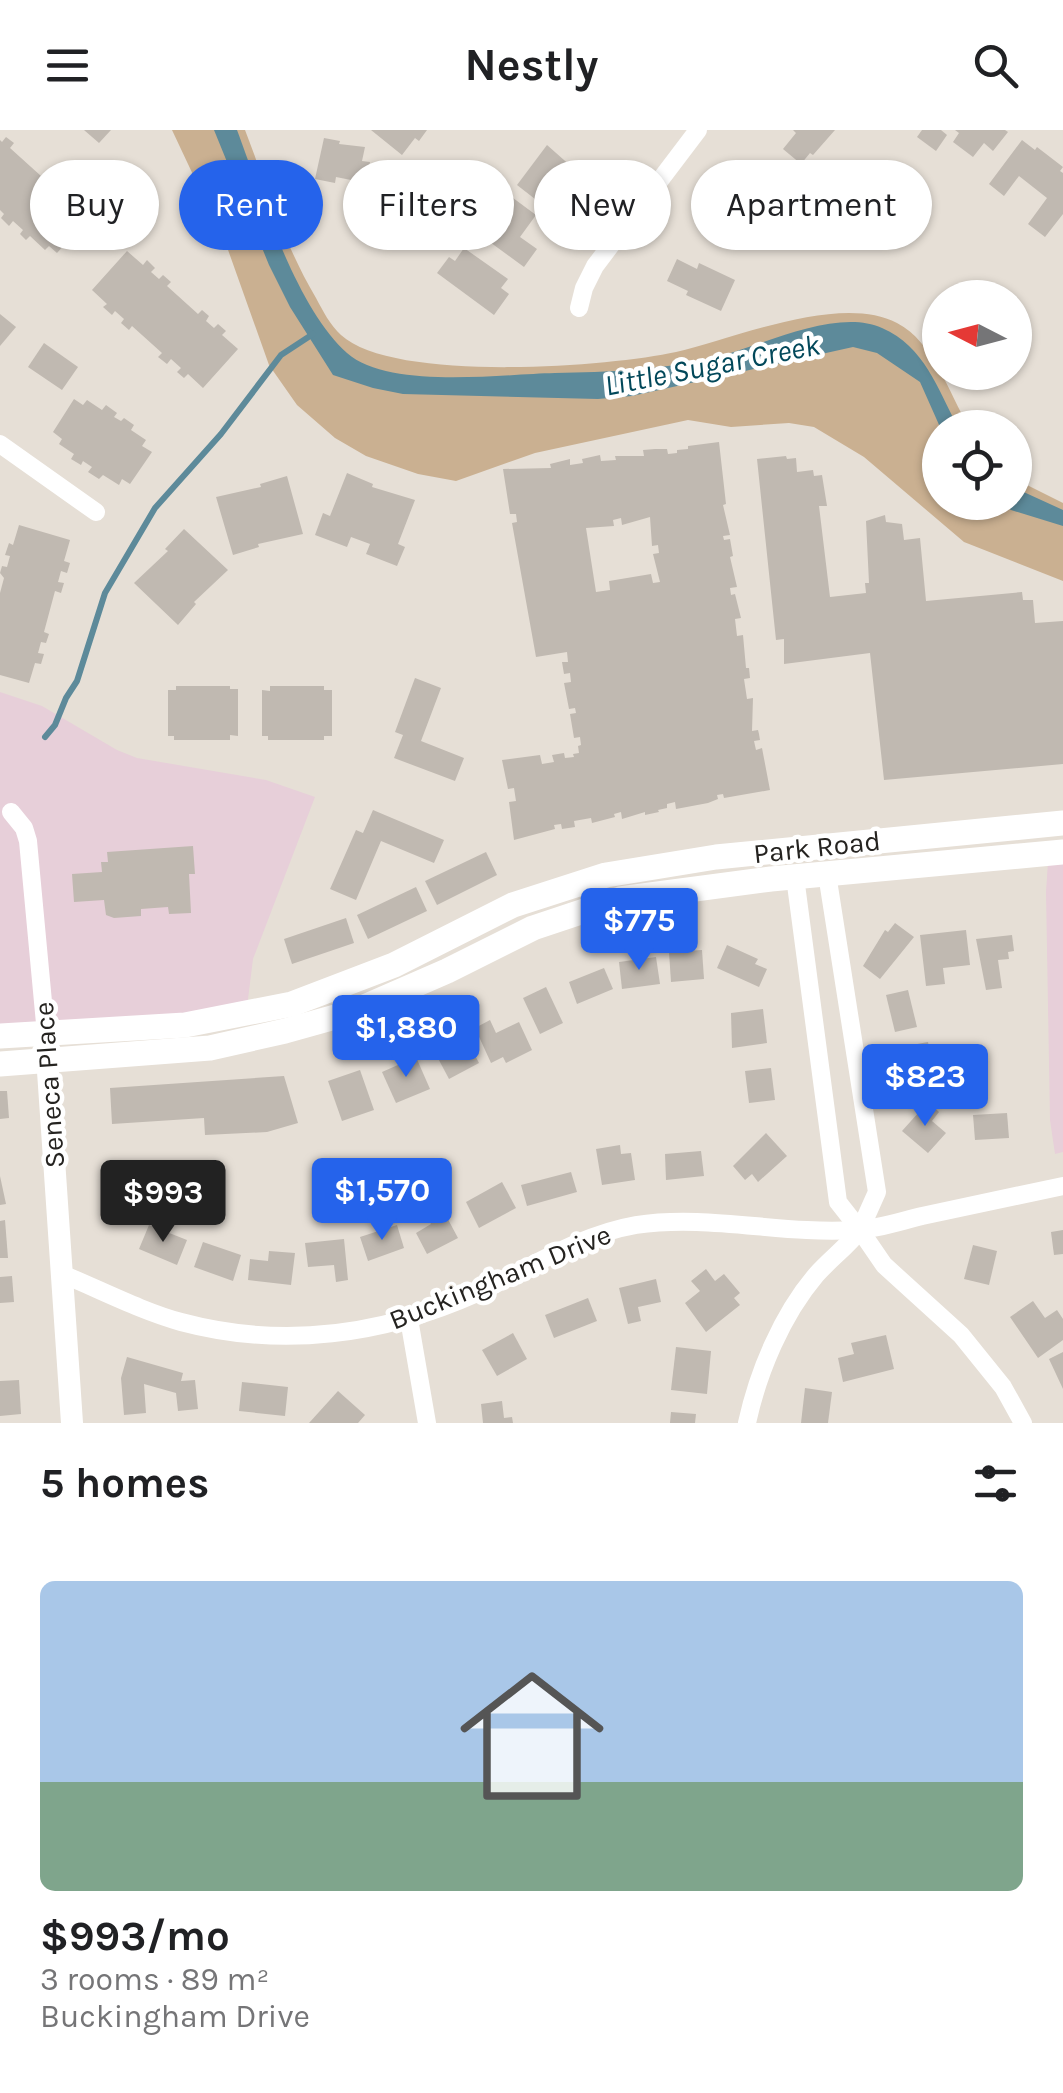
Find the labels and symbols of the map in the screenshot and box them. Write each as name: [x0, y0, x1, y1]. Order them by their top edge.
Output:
north arrow: [922, 280, 1032, 390]
water label: Little Sugar Creek: [601, 326, 823, 404]
street label: Park Road: [752, 824, 882, 870]
pin: $775: [580, 888, 698, 973]
pin: $1,880: [325, 995, 487, 1080]
street label: Seneca Place: [27, 1001, 71, 1169]
pin: $823: [866, 1044, 984, 1129]
pin: $1,570: [301, 1158, 463, 1243]
pin: $993: [104, 1160, 222, 1245]
street label: Buckingham Drive: [384, 1217, 616, 1337]

